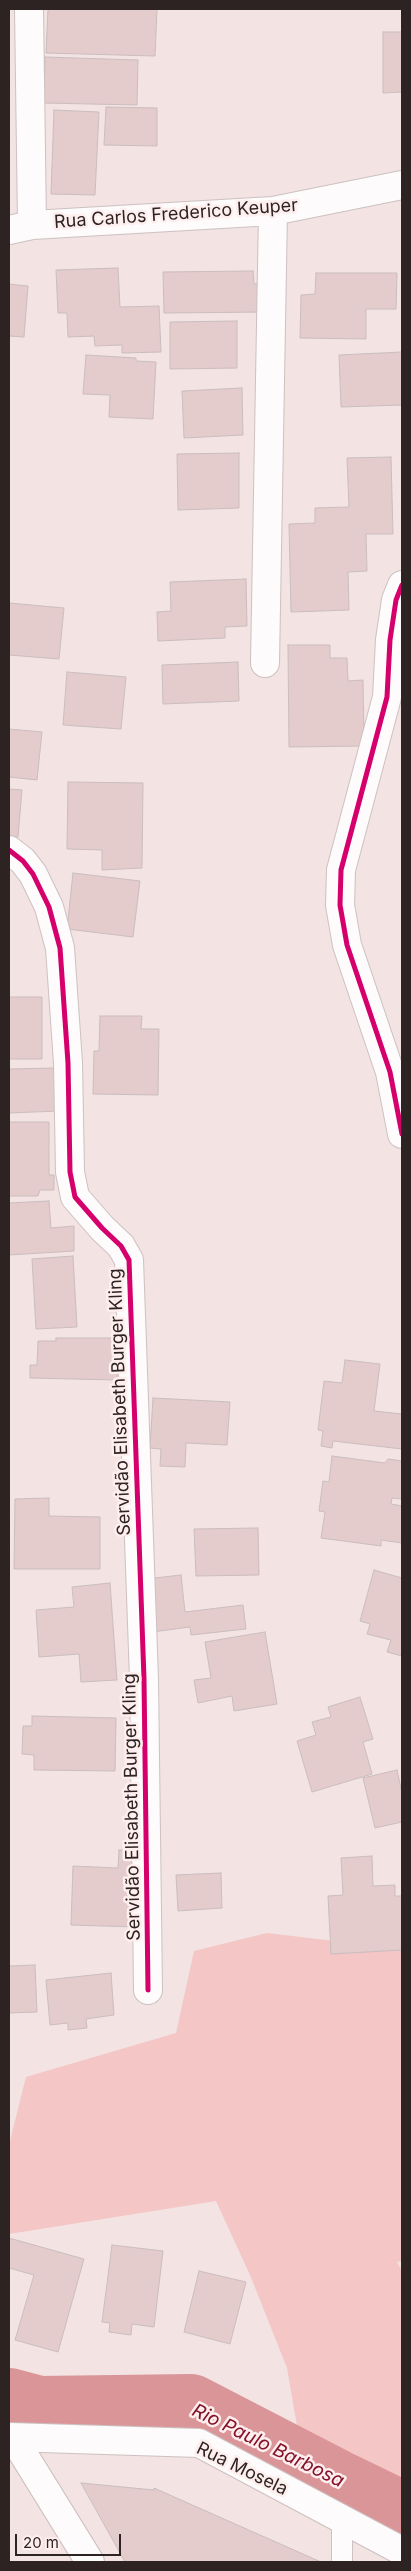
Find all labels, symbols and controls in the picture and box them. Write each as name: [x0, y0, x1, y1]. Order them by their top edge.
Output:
street label: Rua Carlos Frederico Keuper: [53, 195, 299, 233]
street label: Servidão Elisabeth Burger Kling: [105, 1268, 135, 1536]
street label: Servidão Elisabeth Burger Kling: [119, 1673, 145, 1941]
water label: Rio Paulo Barbosa: [188, 2399, 348, 2493]
street label: Rua Mosela: [193, 2438, 291, 2500]
scale bar: [18, 2524, 124, 2556]
text: 20 m: [23, 2533, 59, 2552]

